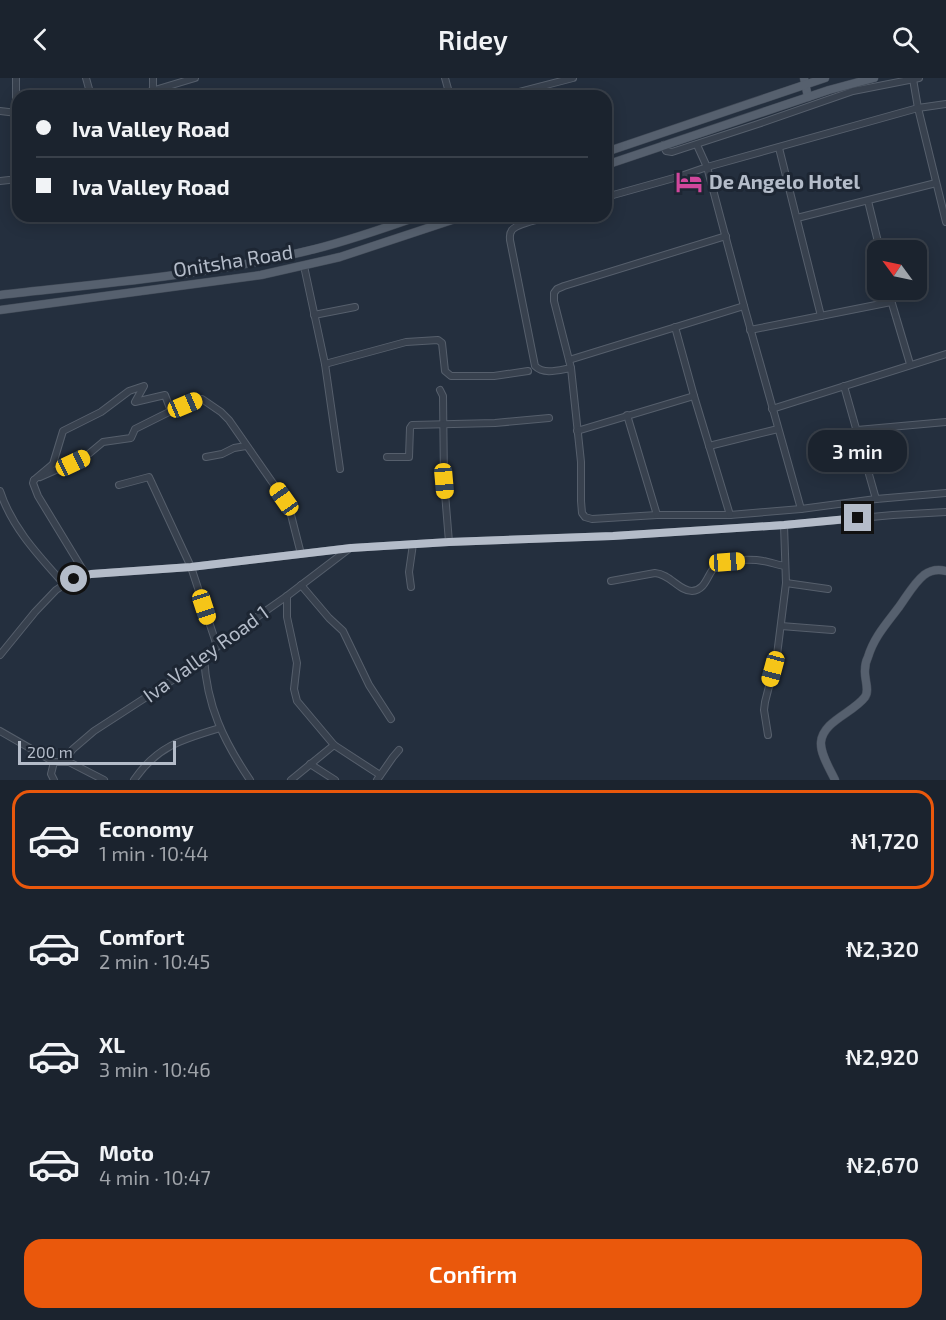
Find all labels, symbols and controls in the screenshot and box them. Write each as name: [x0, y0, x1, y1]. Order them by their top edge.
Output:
icon: back: [24, 23, 57, 56]
text: Ridey: [438, 23, 508, 55]
icon: search: [889, 23, 922, 56]
text: Iva Valley Road: [72, 115, 230, 141]
hotel icon: De Angelo Hotel: [674, 167, 704, 197]
place label: De Angelo Hotel: [709, 169, 860, 193]
text: Iva Valley Road: [72, 173, 230, 199]
street label: Onitsha Road: [171, 239, 294, 281]
north arrow: [867, 240, 927, 300]
map controls: [867, 240, 927, 300]
car: [165, 390, 205, 420]
callout: 3 min: [808, 431, 908, 473]
text: 3 min: [832, 439, 883, 463]
car: [53, 447, 93, 479]
car: [433, 462, 455, 500]
car: [266, 479, 302, 519]
route end: [844, 504, 871, 531]
car: [708, 552, 746, 572]
route start: [60, 565, 87, 592]
car: [190, 587, 218, 627]
street label: Iva Valley Road 1: [138, 600, 273, 707]
car: [760, 649, 786, 689]
scale bar: [18, 738, 176, 766]
text: 200 m: [27, 742, 73, 761]
icon: car: [27, 813, 81, 867]
text: Economy: [99, 815, 194, 841]
text: ₦1,720: [851, 827, 919, 853]
text: 1 min · 10:44: [99, 841, 209, 865]
icon: car: [27, 921, 81, 975]
text: Comfort: [99, 923, 184, 949]
text: ₦2,320: [846, 935, 919, 961]
text: 2 min · 10:45: [99, 949, 210, 973]
icon: car: [27, 1029, 81, 1083]
text: XL: [99, 1031, 125, 1057]
text: ₦2,920: [845, 1043, 919, 1069]
text: 3 min · 10:46: [99, 1057, 211, 1081]
icon: car: [27, 1137, 81, 1191]
text: Moto: [99, 1139, 154, 1165]
text: ₦2,670: [846, 1151, 919, 1177]
text: 4 min · 10:47: [99, 1165, 211, 1189]
button: Confirm: [24, 1239, 922, 1308]

